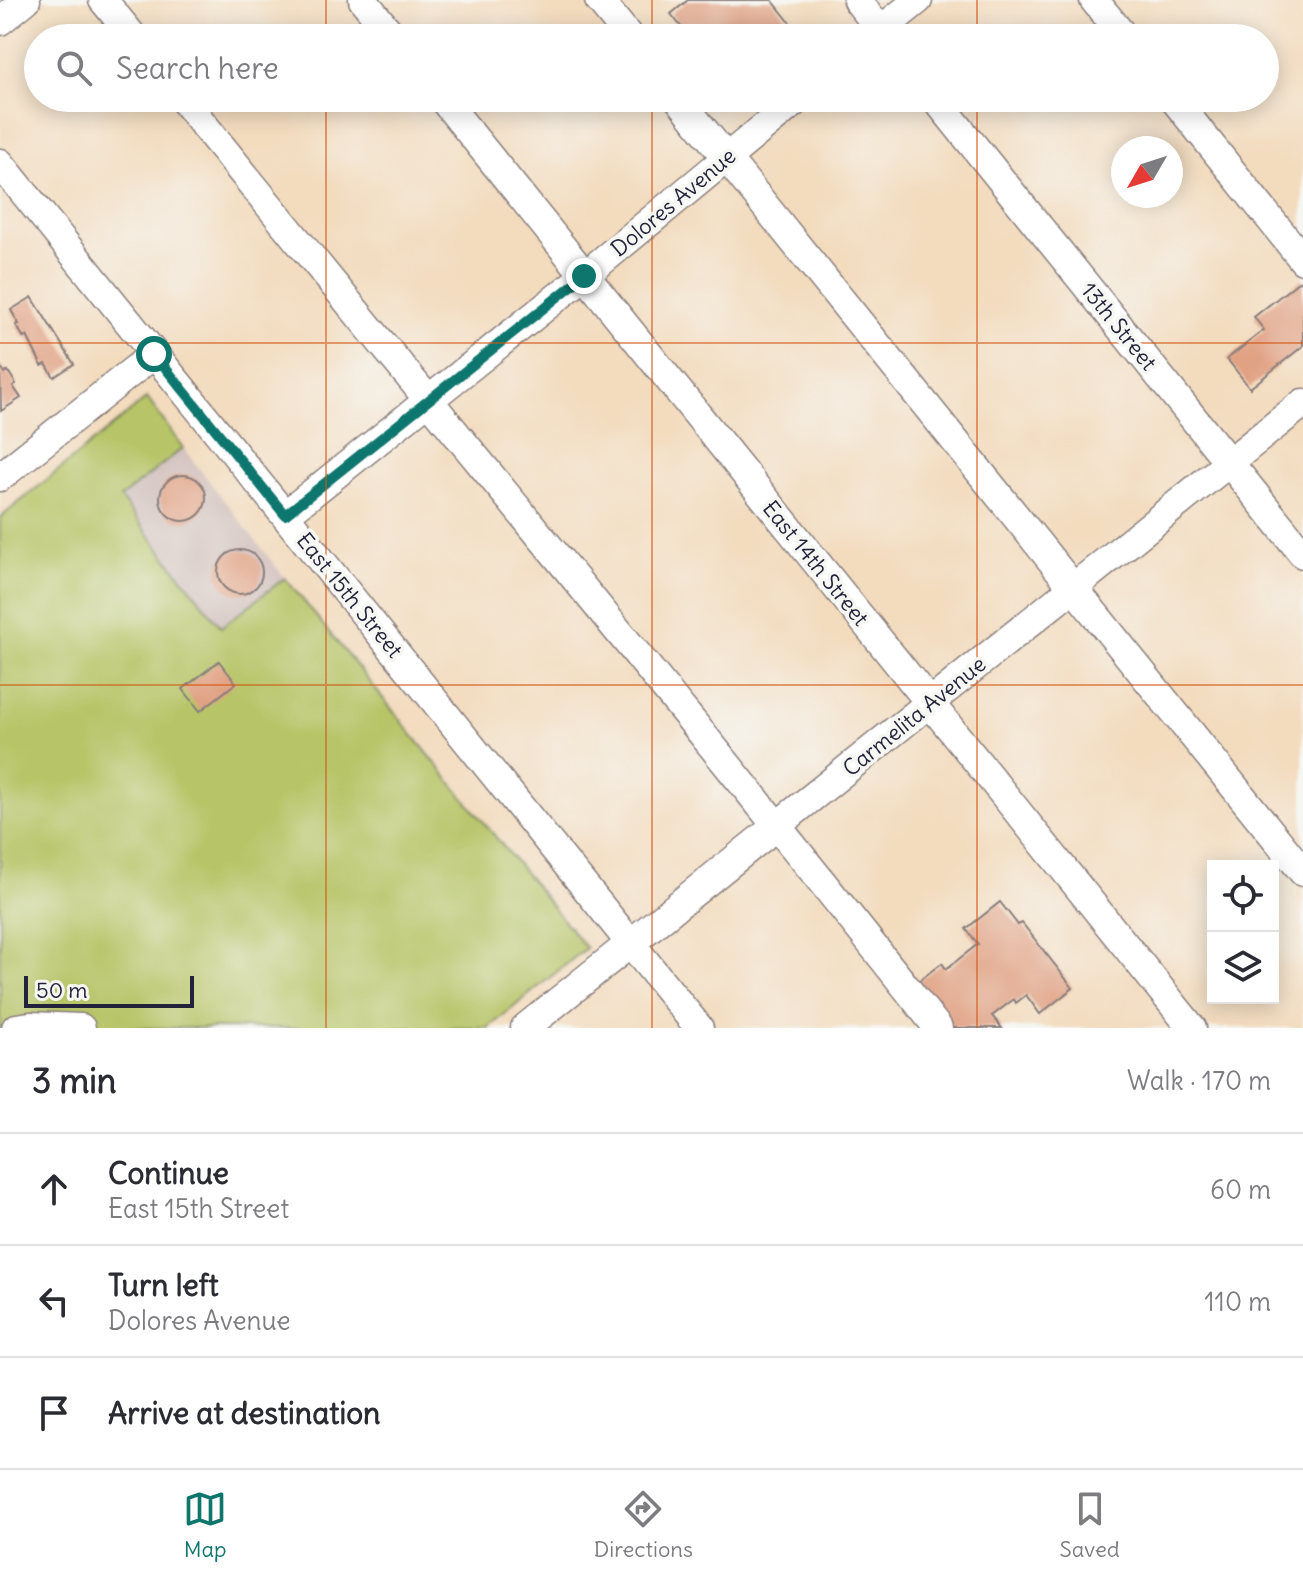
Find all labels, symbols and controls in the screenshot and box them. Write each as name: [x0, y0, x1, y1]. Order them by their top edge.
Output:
search box: [24, 24, 1279, 112]
icon: search: [52, 46, 96, 90]
text: Search here: [116, 49, 279, 87]
north arrow: [1111, 136, 1183, 208]
street label: Dolores Avenue: [605, 142, 741, 262]
route end: [566, 258, 602, 294]
street label: 13th Street: [1075, 276, 1163, 376]
route start: [136, 336, 172, 372]
street label: East 14th Street: [757, 495, 875, 631]
street label: East 15th Street: [291, 527, 409, 663]
street label: Carmelita Avenue: [837, 650, 991, 782]
map controls: [1207, 860, 1279, 1004]
button: locate: [1207, 860, 1279, 932]
button: layers: [1207, 932, 1279, 1004]
scale bar: [24, 972, 194, 1008]
text: 50 m: [36, 976, 88, 1004]
text: 3 min: [32, 1059, 117, 1102]
text: Walk · 170 m: [1127, 1064, 1271, 1097]
text: Continue: [108, 1154, 229, 1192]
icon: ahead: [32, 1167, 76, 1211]
text: 60 m: [1210, 1173, 1271, 1206]
text: East 15th Street: [108, 1192, 289, 1225]
text: Turn left: [108, 1266, 219, 1304]
icon: left: [32, 1279, 76, 1323]
text: 110 m: [1204, 1285, 1271, 1318]
text: Dolores Avenue: [108, 1304, 291, 1337]
icon: arrive: [32, 1391, 76, 1435]
text: Arrive at destination: [108, 1394, 380, 1432]
tab: Map: [183, 1487, 227, 1563]
tab: Directions: [594, 1487, 693, 1563]
tab: Saved: [1059, 1487, 1120, 1563]

